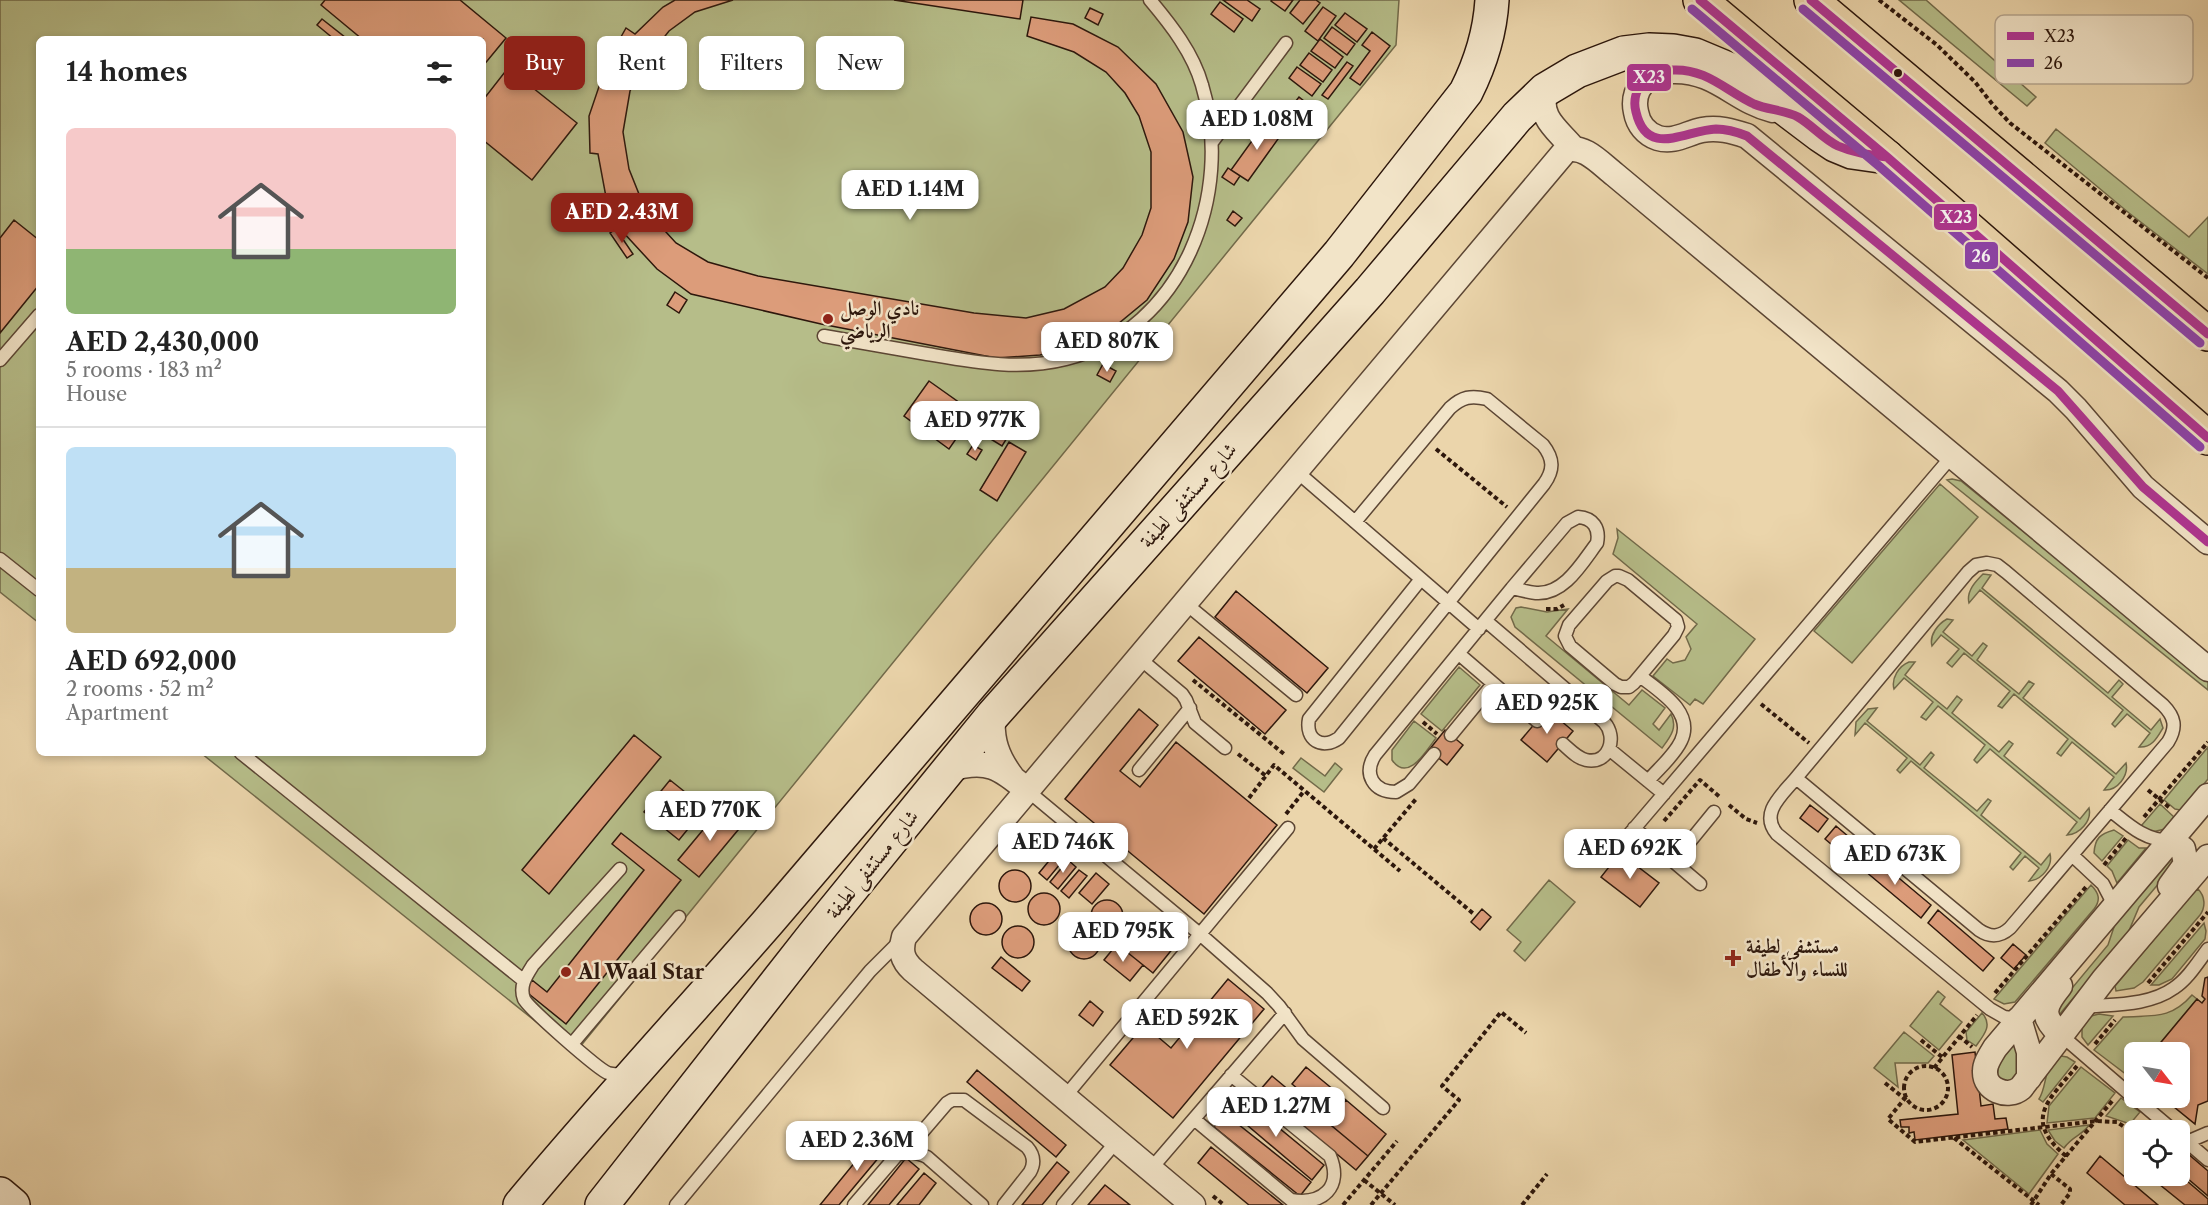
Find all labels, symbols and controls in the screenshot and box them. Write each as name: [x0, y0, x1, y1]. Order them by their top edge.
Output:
legend: [1995, 15, 2193, 84]
text: X23: [2043, 26, 2075, 46]
chip: Buy: [504, 36, 585, 90]
chip: Rent: [597, 36, 687, 90]
chip: Filters: [699, 36, 804, 90]
chip: New: [816, 36, 904, 90]
text: 26: [2044, 53, 2063, 73]
text: 14 homes: [66, 56, 188, 88]
icon: filters: [423, 56, 456, 89]
line badge: X23: [1626, 63, 1672, 92]
text: X23: [1632, 67, 1665, 87]
unlabelled marker: [1892, 67, 1904, 79]
pin: AED 1.08M: [1188, 100, 1326, 151]
text: AED 1.08M: [1201, 107, 1313, 131]
icon: home: [207, 167, 315, 275]
pin: AED 1.14M: [841, 170, 979, 221]
text: AED 1.14M: [856, 177, 964, 201]
pin: AED 2.43M: [553, 193, 691, 244]
text: AED 2.43M: [565, 200, 679, 224]
line badge: X23: [1933, 203, 1978, 231]
text: X23: [1939, 207, 1972, 227]
line badge: 26: [1964, 241, 1999, 270]
text: 26: [1971, 246, 1991, 266]
place label: نادي الوصل الرياضي: [840, 296, 919, 350]
marker: نادي الوصل الرياضي: [821, 312, 835, 326]
pin: AED 807K: [1045, 322, 1169, 373]
text: AED 2,430,000: [66, 326, 259, 358]
text: AED 807K: [1055, 329, 1159, 353]
text: 5 rooms · 183 m²: [66, 358, 222, 382]
text: House: [66, 382, 127, 406]
pin: AED 977K: [913, 401, 1037, 452]
text: AED 977K: [924, 408, 1026, 432]
street label: شارع مستشفى لطيفة: [1134, 437, 1246, 557]
icon: home: [207, 486, 315, 594]
text: AED 692,000: [66, 645, 237, 677]
text: 2 rooms · 52 m²: [66, 677, 214, 701]
pin: AED 925K: [1485, 684, 1609, 735]
text: AED 925K: [1495, 691, 1599, 715]
text: Apartment: [66, 701, 169, 725]
pin: AED 770K: [648, 791, 772, 842]
text: AED 770K: [659, 798, 761, 822]
street label: شارع مستشفى لطيفة: [821, 805, 928, 927]
pin: AED 746K: [1001, 823, 1125, 874]
pin: AED 692K: [1568, 829, 1692, 880]
text: AED 746K: [1012, 830, 1114, 854]
pin: AED 673K: [1833, 835, 1957, 886]
text: AED 692K: [1578, 836, 1682, 860]
text: AED 673K: [1844, 842, 1946, 866]
pin: AED 795K: [1061, 912, 1185, 963]
text: AED 795K: [1072, 919, 1174, 943]
place label: مستشفى لطيفة للنساء والأطفال: [1746, 934, 1848, 981]
marker: مستشفى لطيفة للنساء والأطفال: [1724, 949, 1742, 967]
place label: Al Waal Star: [577, 960, 705, 984]
marker: Al Waal Star: [559, 965, 573, 979]
pin: AED 592K: [1125, 999, 1249, 1050]
text: AED 592K: [1135, 1006, 1239, 1030]
north arrow: [2124, 1042, 2190, 1108]
map controls: [2124, 1042, 2190, 1186]
pin: AED 1.27M: [1207, 1087, 1345, 1138]
text: AED 1.27M: [1221, 1094, 1331, 1118]
button: locate: [2124, 1120, 2190, 1186]
pin: AED 2.36M: [788, 1121, 926, 1172]
text: AED 2.36M: [800, 1128, 914, 1152]

